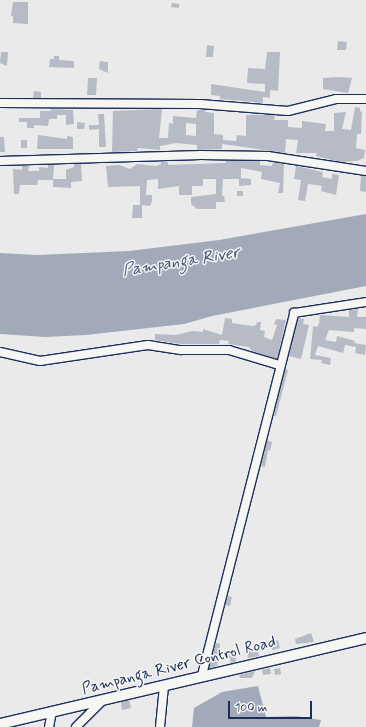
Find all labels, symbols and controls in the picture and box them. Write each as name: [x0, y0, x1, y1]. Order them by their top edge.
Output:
water label: Pampanga River: [121, 243, 241, 281]
street label: Pampanga River Control Road: [78, 632, 280, 700]
scale bar: [230, 693, 314, 719]
text: 100 m: [235, 700, 267, 716]

